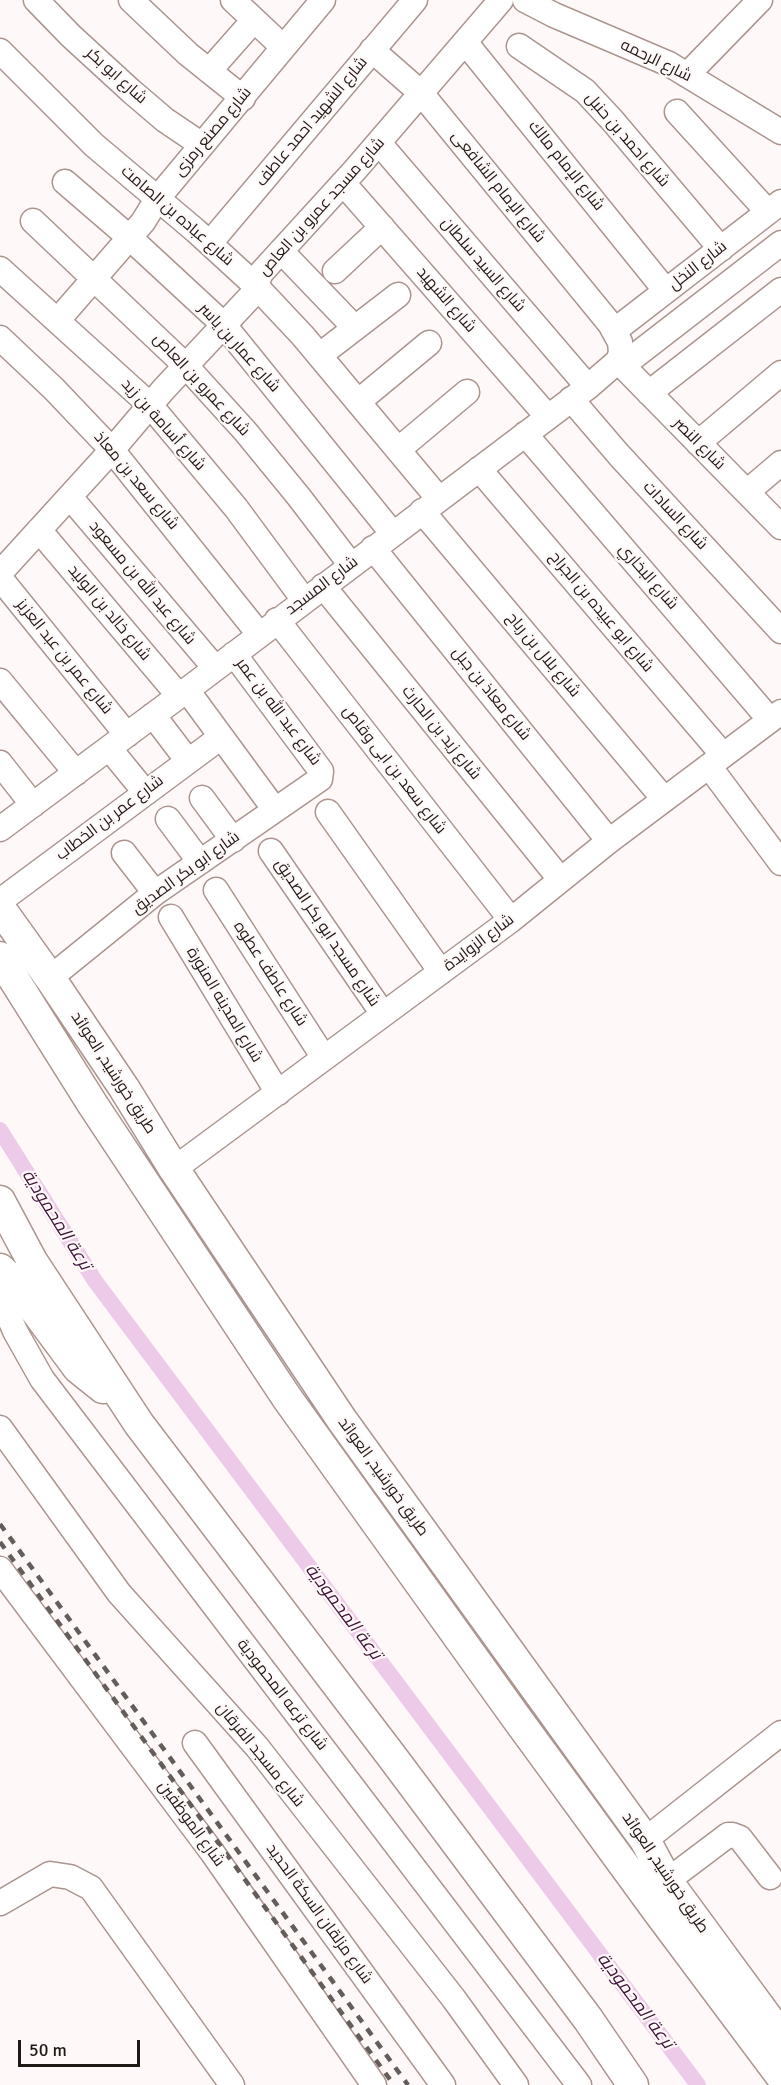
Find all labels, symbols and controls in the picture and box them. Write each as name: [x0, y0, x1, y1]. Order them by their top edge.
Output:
street label: شارع الرحمه: [617, 36, 695, 86]
street label: شارع ابو بكر: [82, 44, 150, 108]
street label: شارع الشهيد احمد عاطف: [252, 53, 372, 191]
street label: شارع مصنع رمزى: [170, 84, 256, 180]
street label: شارع احمد بن حنبل: [581, 89, 673, 191]
street label: شارع الإمام مالك: [524, 117, 608, 215]
street label: شارع الإمام الشافعى: [447, 127, 549, 247]
street label: شارع مسجد عمرو بن العاص: [255, 134, 389, 280]
street label: شارع عباده بن الصامت: [117, 162, 237, 270]
street label: شارع السيد سلطان: [437, 214, 529, 316]
street label: شارع النخل: [665, 237, 731, 295]
street label: شارع الشهيد: [412, 263, 480, 337]
street label: شارع عمار بن ياسر: [194, 300, 284, 396]
street label: شارع عمرو بن العاص: [148, 330, 254, 440]
street label: شارع أسامة بن زيد: [117, 375, 209, 475]
street label: شارع النصر: [669, 414, 729, 474]
street label: شارع سعد بن معاذ: [89, 428, 183, 534]
street label: شارع السادات: [639, 478, 711, 554]
street label: شارع عبد الله بن مسعود: [85, 517, 199, 649]
street label: شارع البخاري: [614, 540, 682, 614]
street label: شارع ابو عبيده بن الجراح: [545, 548, 657, 676]
street label: شارع المسجد: [282, 552, 362, 620]
street label: شارع خالد بن الوليد: [63, 561, 155, 665]
street label: شارع عمر بن عبد العزيز: [12, 596, 116, 718]
street label: شارع بلال بن رباح: [502, 609, 584, 701]
street label: شارع معاذ بن جبل: [447, 643, 535, 745]
street label: شارع عبد الله بن عمر: [231, 655, 325, 769]
street label: شارع زيد بن الحارث: [397, 682, 485, 784]
street label: شارع سعد بن ابى وقاص: [338, 702, 450, 838]
street label: شارع عمر بن الخطاب: [52, 771, 168, 865]
street label: شارع ابو بكر الصديق: [128, 827, 244, 919]
street label: شارع مسجد ابو بكر الصديق: [270, 855, 384, 1011]
street label: شارع الزوايدة: [440, 910, 518, 976]
street label: شارع عاطف عطوه: [229, 918, 311, 1030]
street label: شارع المدينه المنورة: [182, 944, 266, 1066]
street label: طريق خورشيد, العوائد: [66, 1008, 160, 1138]
water label: ترعة المحمودية: [17, 1166, 95, 1274]
street label: طريق خورشيد, العوائد: [334, 1414, 432, 1540]
water label: ترعة المحمودية: [300, 1560, 386, 1664]
street label: شارع ترعه المحمودية: [232, 1635, 332, 1755]
street label: شارع مسجد الفرقان: [212, 1699, 308, 1811]
street label: شارع الموظفين: [153, 1777, 229, 1871]
street label: طريق خورشيد, العوائد: [617, 1809, 713, 1937]
street label: شارع مزلقان السكة الحديد: [262, 1840, 376, 1988]
water label: ترعة المحمودية: [592, 1949, 678, 2053]
scale bar: [21, 2028, 142, 2066]
text: 50 m: [29, 2039, 67, 2061]

